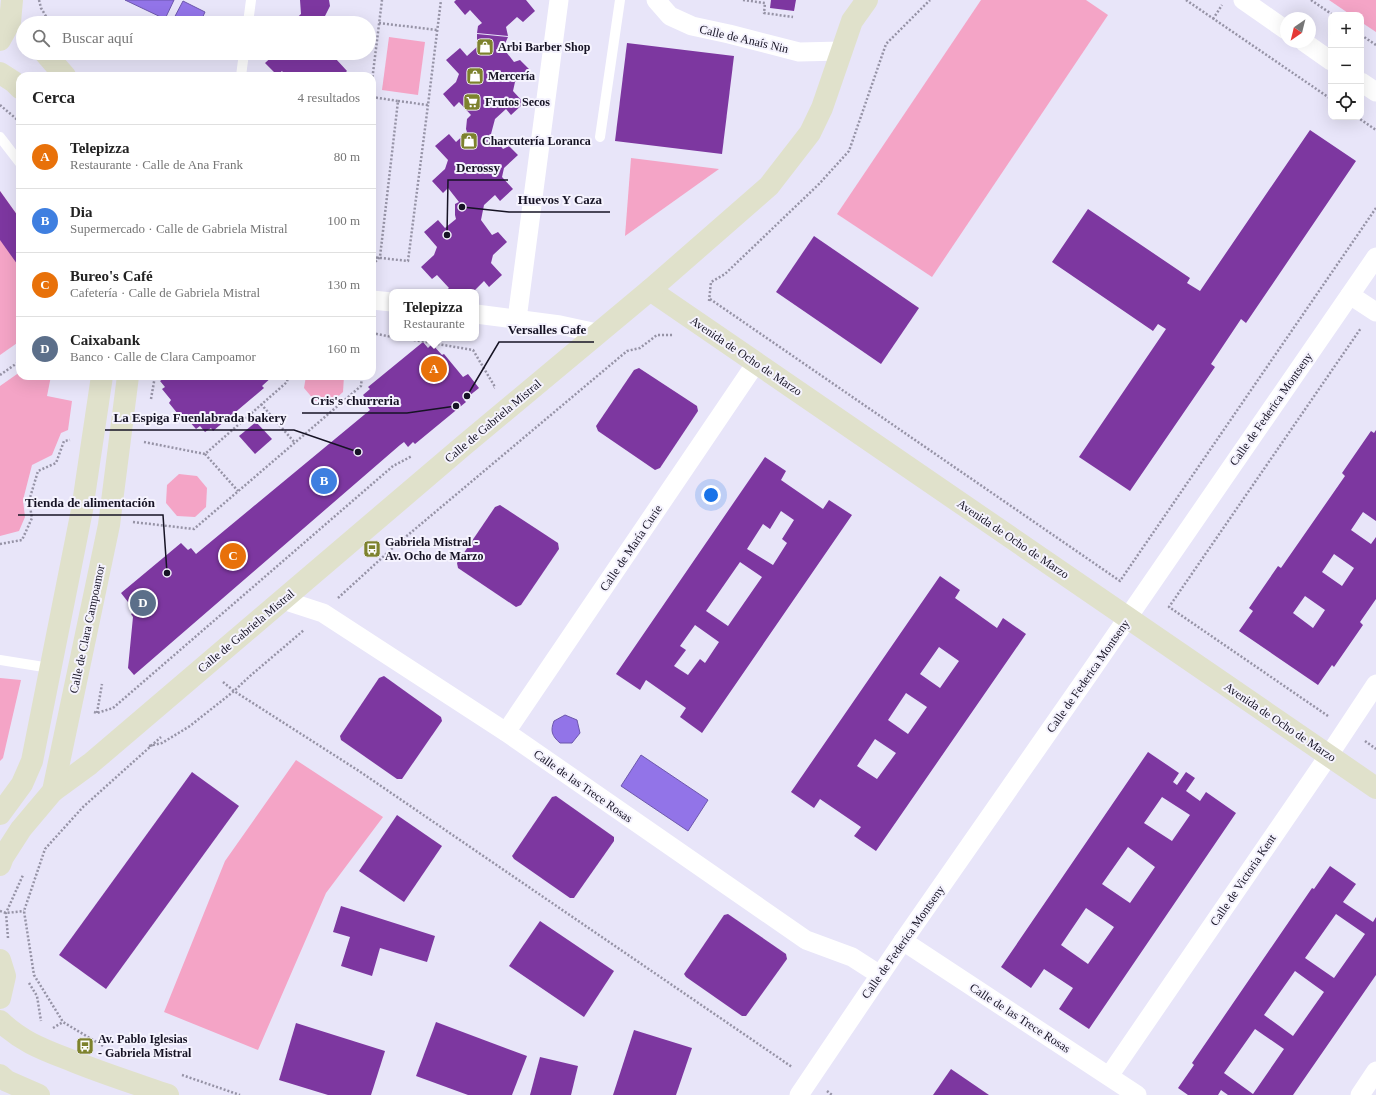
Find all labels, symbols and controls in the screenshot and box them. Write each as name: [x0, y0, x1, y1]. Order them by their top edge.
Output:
north arrow: [1280, 12, 1316, 48]
map controls: [1328, 12, 1364, 120]
button: +: [1328, 12, 1364, 48]
search box: [16, 16, 376, 60]
street label: Calle de Anaís Nin: [698, 22, 790, 56]
icon: search: [30, 27, 52, 49]
text: Buscar aquí: [62, 30, 133, 46]
shop icon: Arbi Barber Shop: [475, 37, 495, 57]
place label: Arbi Barber Shop: [498, 40, 591, 54]
button: −: [1328, 48, 1364, 84]
shop icon: Mercería: [465, 66, 485, 86]
place label: Mercería: [488, 69, 535, 83]
button: locate: [1328, 84, 1364, 120]
text: Cerca: [32, 88, 75, 107]
text: 4 resultados: [298, 90, 360, 105]
supermarket icon: Frutos Secos: [462, 92, 482, 112]
place label: Frutos Secos: [485, 95, 550, 109]
shop icon: Charcutería Loranca: [459, 131, 479, 151]
place label: Charcutería Loranca: [482, 134, 591, 148]
text: Telepizza: [70, 140, 129, 156]
text: A: [40, 149, 50, 164]
text: 80 m: [334, 149, 360, 164]
callout: Derossy: [448, 155, 508, 180]
text: Restaurante · Calle de Ana Frank: [70, 157, 243, 172]
text: Derossy: [456, 160, 500, 175]
callout: Huevos Y Caza: [509, 187, 610, 212]
text: Huevos Y Caza: [518, 192, 603, 207]
text: Dia: [70, 204, 93, 220]
text: B: [41, 213, 49, 228]
text: 100 m: [327, 213, 360, 228]
text: Supermercado · Calle de Gabriela Mistral: [70, 221, 288, 236]
text: Bureo's Café: [70, 268, 153, 284]
text: C: [40, 277, 50, 292]
text: 130 m: [327, 277, 360, 292]
text: Cafetería · Calle de Gabriela Mistral: [70, 285, 260, 300]
popup: [389, 289, 479, 341]
text: Telepizza: [403, 299, 463, 315]
street label: Avenida de Ocho de Marzo: [687, 313, 805, 399]
text: Restaurante: [403, 316, 465, 331]
callout: Versalles Cafe: [499, 317, 594, 342]
text: Versalles Cafe: [508, 322, 587, 337]
text: Caixabank: [70, 332, 140, 348]
text: D: [40, 341, 50, 356]
text: 160 m: [327, 341, 360, 356]
text: Banco · Calle de Clara Campoamor: [70, 349, 256, 364]
street label: Calle de Federica Montseny: [1227, 350, 1315, 468]
pin: A: [421, 354, 447, 384]
street label: Calle de Gabriela Mistral: [442, 376, 545, 465]
callout: Cris's churreria: [302, 388, 407, 413]
text: Cris's churreria: [311, 393, 400, 408]
callout: La Espiga Fuenlabrada bakery: [105, 405, 294, 430]
text: La Espiga Fuenlabrada bakery: [113, 410, 287, 425]
pin: B: [311, 466, 337, 496]
your location: [701, 485, 721, 505]
callout: Tienda de alimentación: [18, 490, 163, 515]
text: Tienda de alimentación: [25, 495, 156, 510]
street label: Avenida de Ocho de Marzo: [954, 496, 1072, 582]
street label: Calle de María Curie: [597, 502, 665, 594]
place label: Gabriela Mistral - Av. Ocho de Marzo: [385, 535, 483, 563]
bus stop icon: Gabriela Mistral - Av. Ocho de Marzo: [362, 539, 382, 559]
pin: C: [220, 541, 246, 571]
street label: Calle de Clara Campoamor: [67, 563, 107, 695]
street label: Calle de Gabriela Mistral: [195, 586, 298, 675]
pin: D: [130, 588, 156, 618]
street label: Calle de Federica Montseny: [1044, 617, 1132, 735]
street label: Avenida de Ocho de Marzo: [1221, 679, 1339, 765]
street label: Calle de las Trece Rosas: [531, 747, 635, 826]
street label: Calle de Victoria Kent: [1207, 831, 1279, 928]
street label: Calle de Federica Montseny: [859, 883, 947, 1001]
street label: Calle de las Trece Rosas: [967, 980, 1073, 1056]
place label: Av. Pablo Iglesias - Gabriela Mistral: [98, 1032, 192, 1060]
bus stop icon: Av. Pablo Iglesias - Gabriela Mistral: [75, 1036, 95, 1056]

